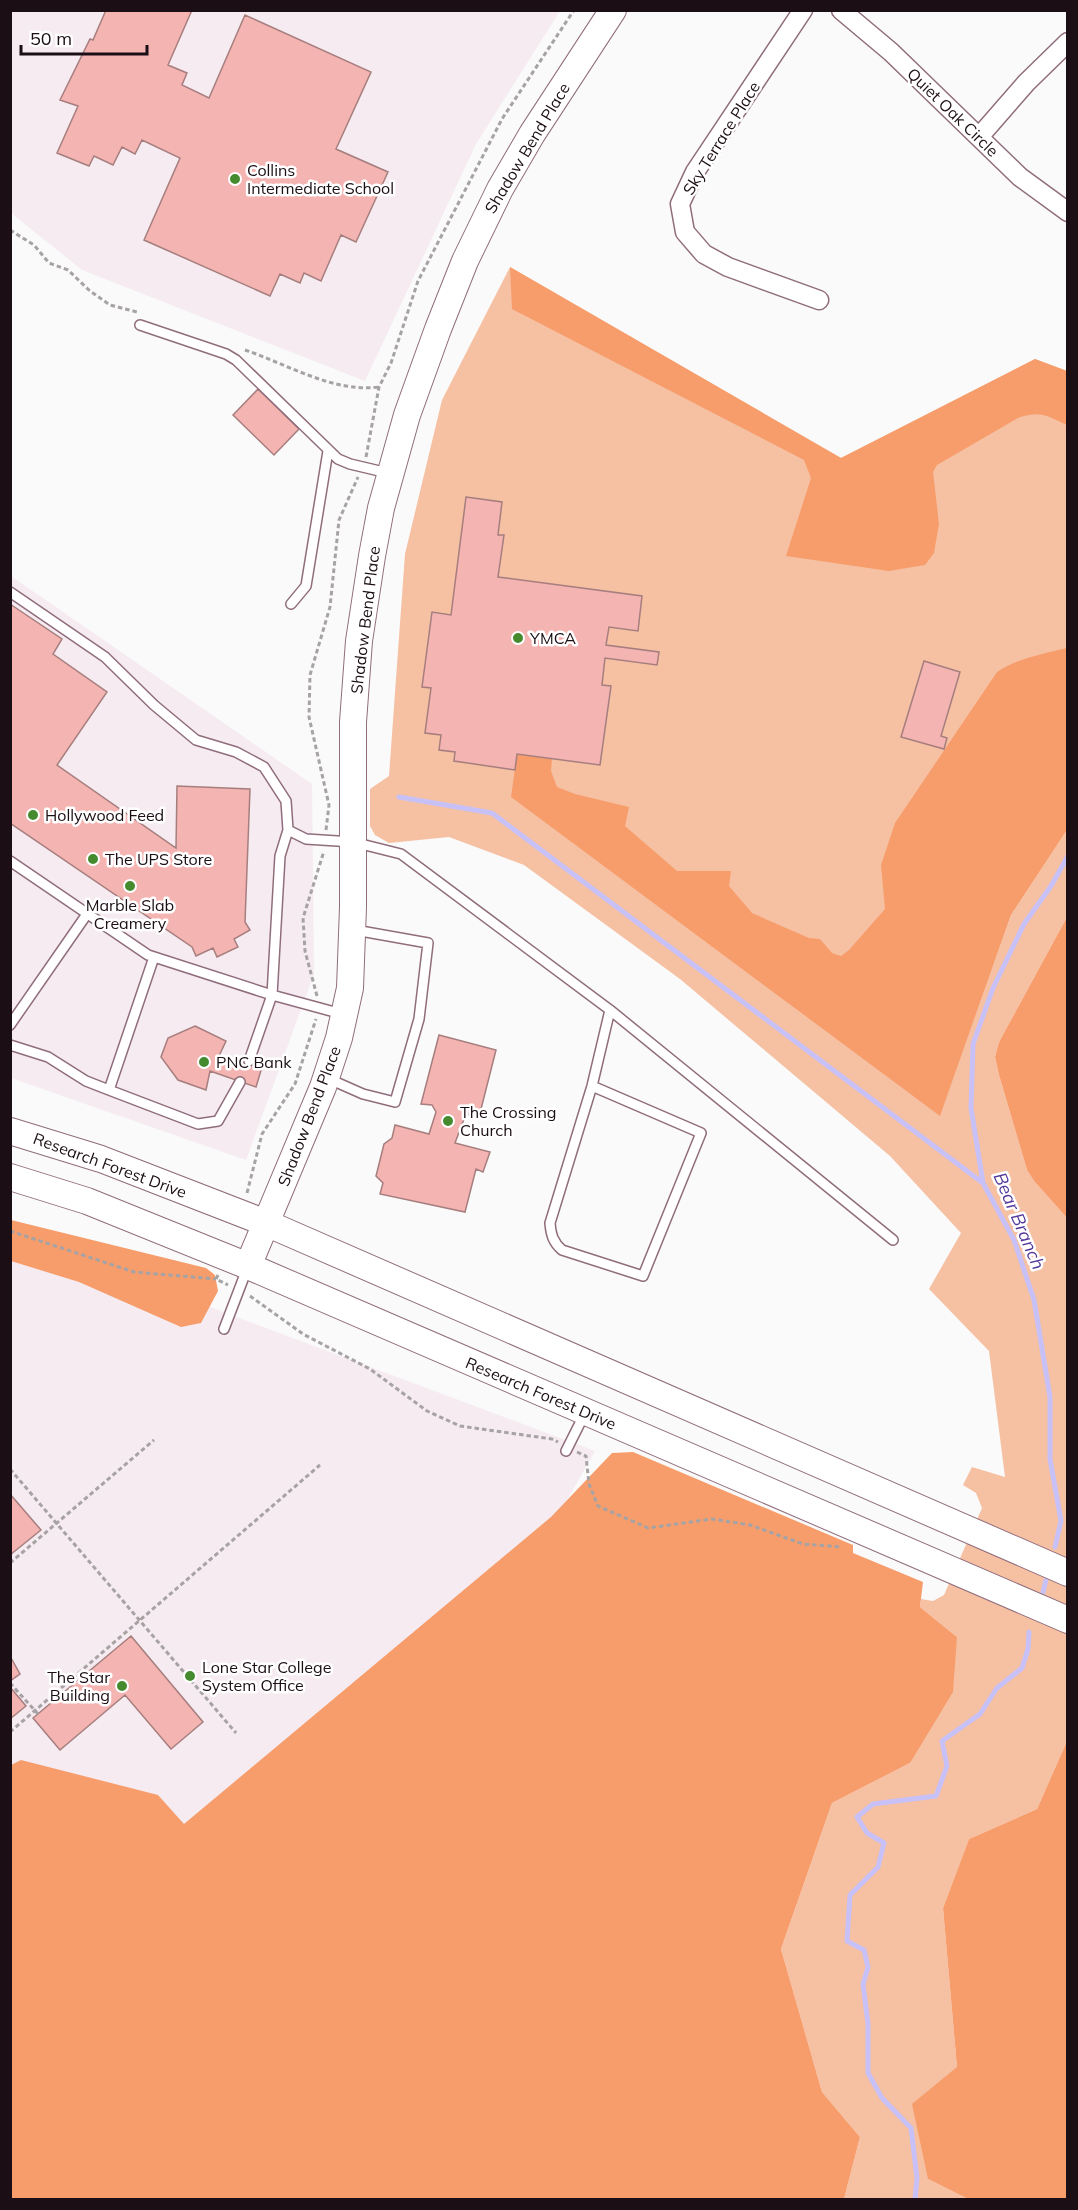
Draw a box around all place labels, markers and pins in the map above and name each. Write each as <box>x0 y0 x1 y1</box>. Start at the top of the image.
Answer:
place label: Collins Intermediate School <box>247 160 394 198</box>
marker: Collins Intermediate School <box>228 172 242 186</box>
place label: YMCA <box>529 628 576 648</box>
marker: YMCA <box>511 631 525 645</box>
place label: Hollywood Feed <box>45 805 164 825</box>
marker: Hollywood Feed <box>26 808 40 822</box>
place label: The UPS Store <box>105 849 212 869</box>
marker: The UPS Store <box>86 852 100 866</box>
marker: Marble Slab Creamery <box>123 879 137 893</box>
place label: Marble Slab Creamery <box>86 895 174 933</box>
place label: PNC Bank <box>216 1052 292 1072</box>
marker: PNC Bank <box>197 1055 211 1069</box>
place label: The Crossing Church <box>460 1102 556 1140</box>
marker: The Crossing Church <box>441 1114 455 1128</box>
place label: Lone Star College System Office <box>202 1657 331 1695</box>
place label: The Star Building <box>47 1667 110 1705</box>
marker: Lone Star College System Office <box>183 1669 197 1683</box>
marker: The Star Building <box>115 1679 129 1693</box>

